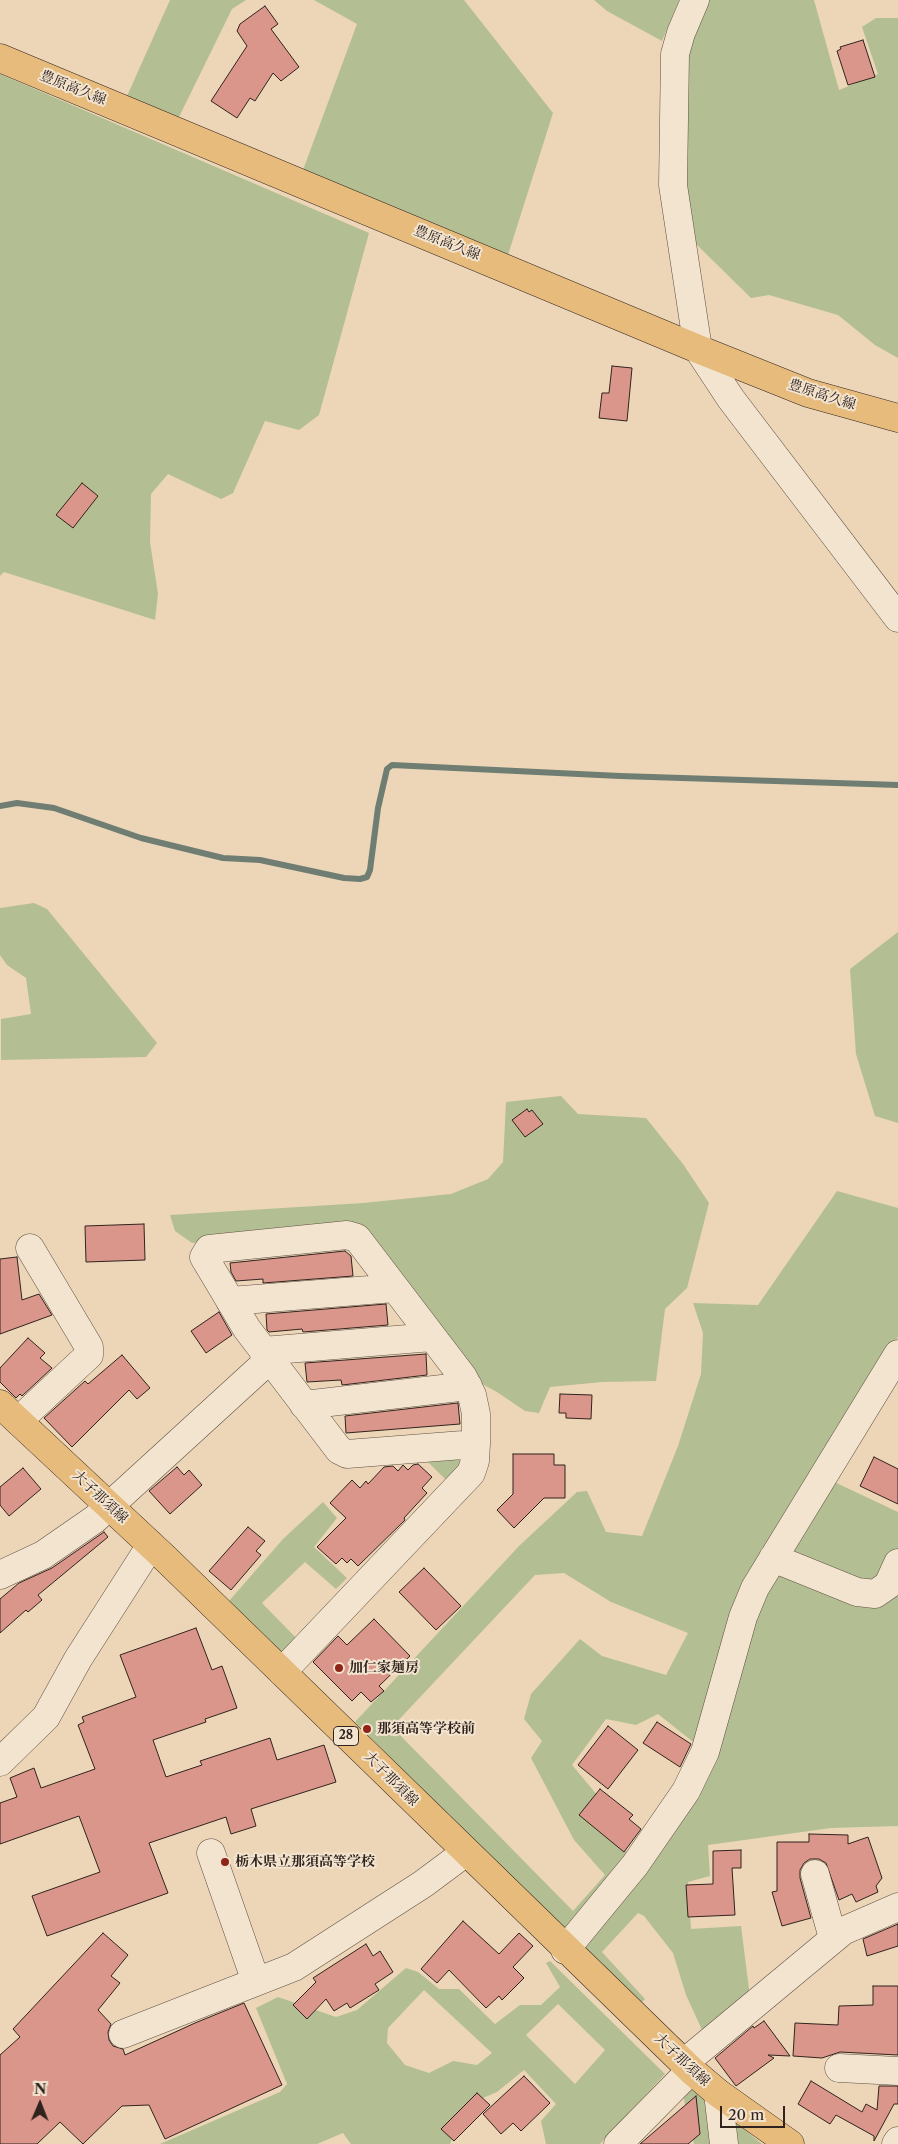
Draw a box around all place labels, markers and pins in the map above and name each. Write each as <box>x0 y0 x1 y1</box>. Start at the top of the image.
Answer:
place label: 加仁家麺房 <box>349 1660 419 1676</box>
marker: 加仁家麺房 <box>333 1662 345 1674</box>
place label: 那須高等学校前 <box>377 1721 475 1737</box>
marker: 那須高等学校前 <box>361 1723 373 1735</box>
place label: 栃木県立那須高等学校 <box>235 1854 375 1870</box>
marker: 栃木県立那須高等学校 <box>219 1856 231 1868</box>

